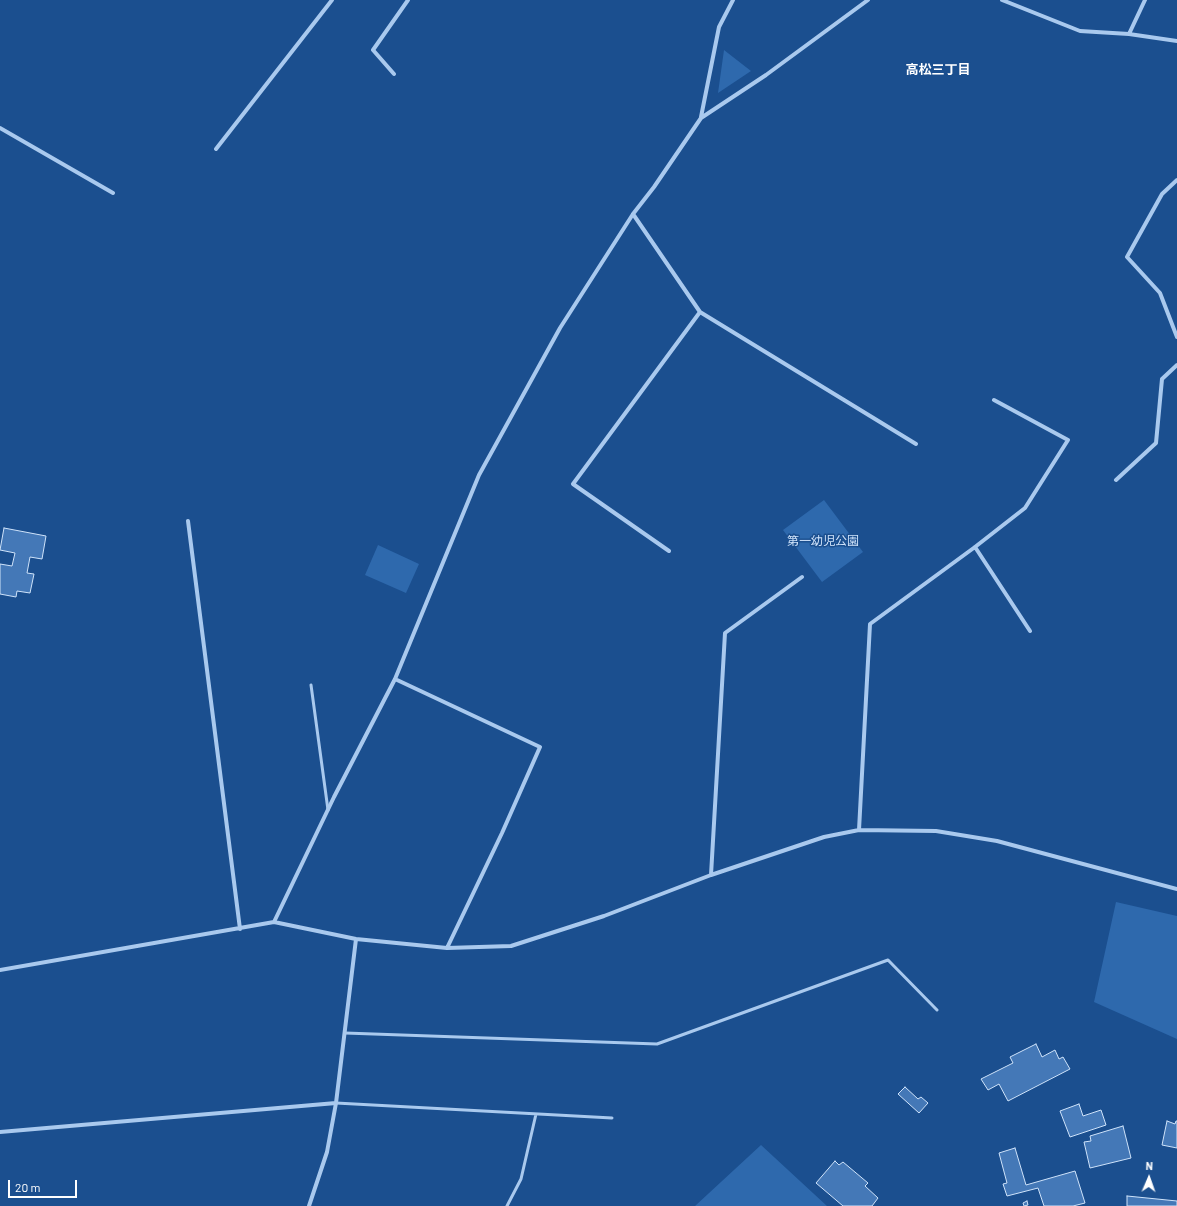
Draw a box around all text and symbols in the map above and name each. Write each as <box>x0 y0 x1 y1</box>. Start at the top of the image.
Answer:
district label: 高松三丁目 <box>906 62 970 78</box>
park label: 第一幼児公園 <box>787 534 859 548</box>
north arrow <box>1129 1158 1169 1198</box>
text: N <box>1146 1159 1153 1172</box>
scale bar <box>10 1172 79 1198</box>
text: 20 m <box>15 1180 41 1194</box>

